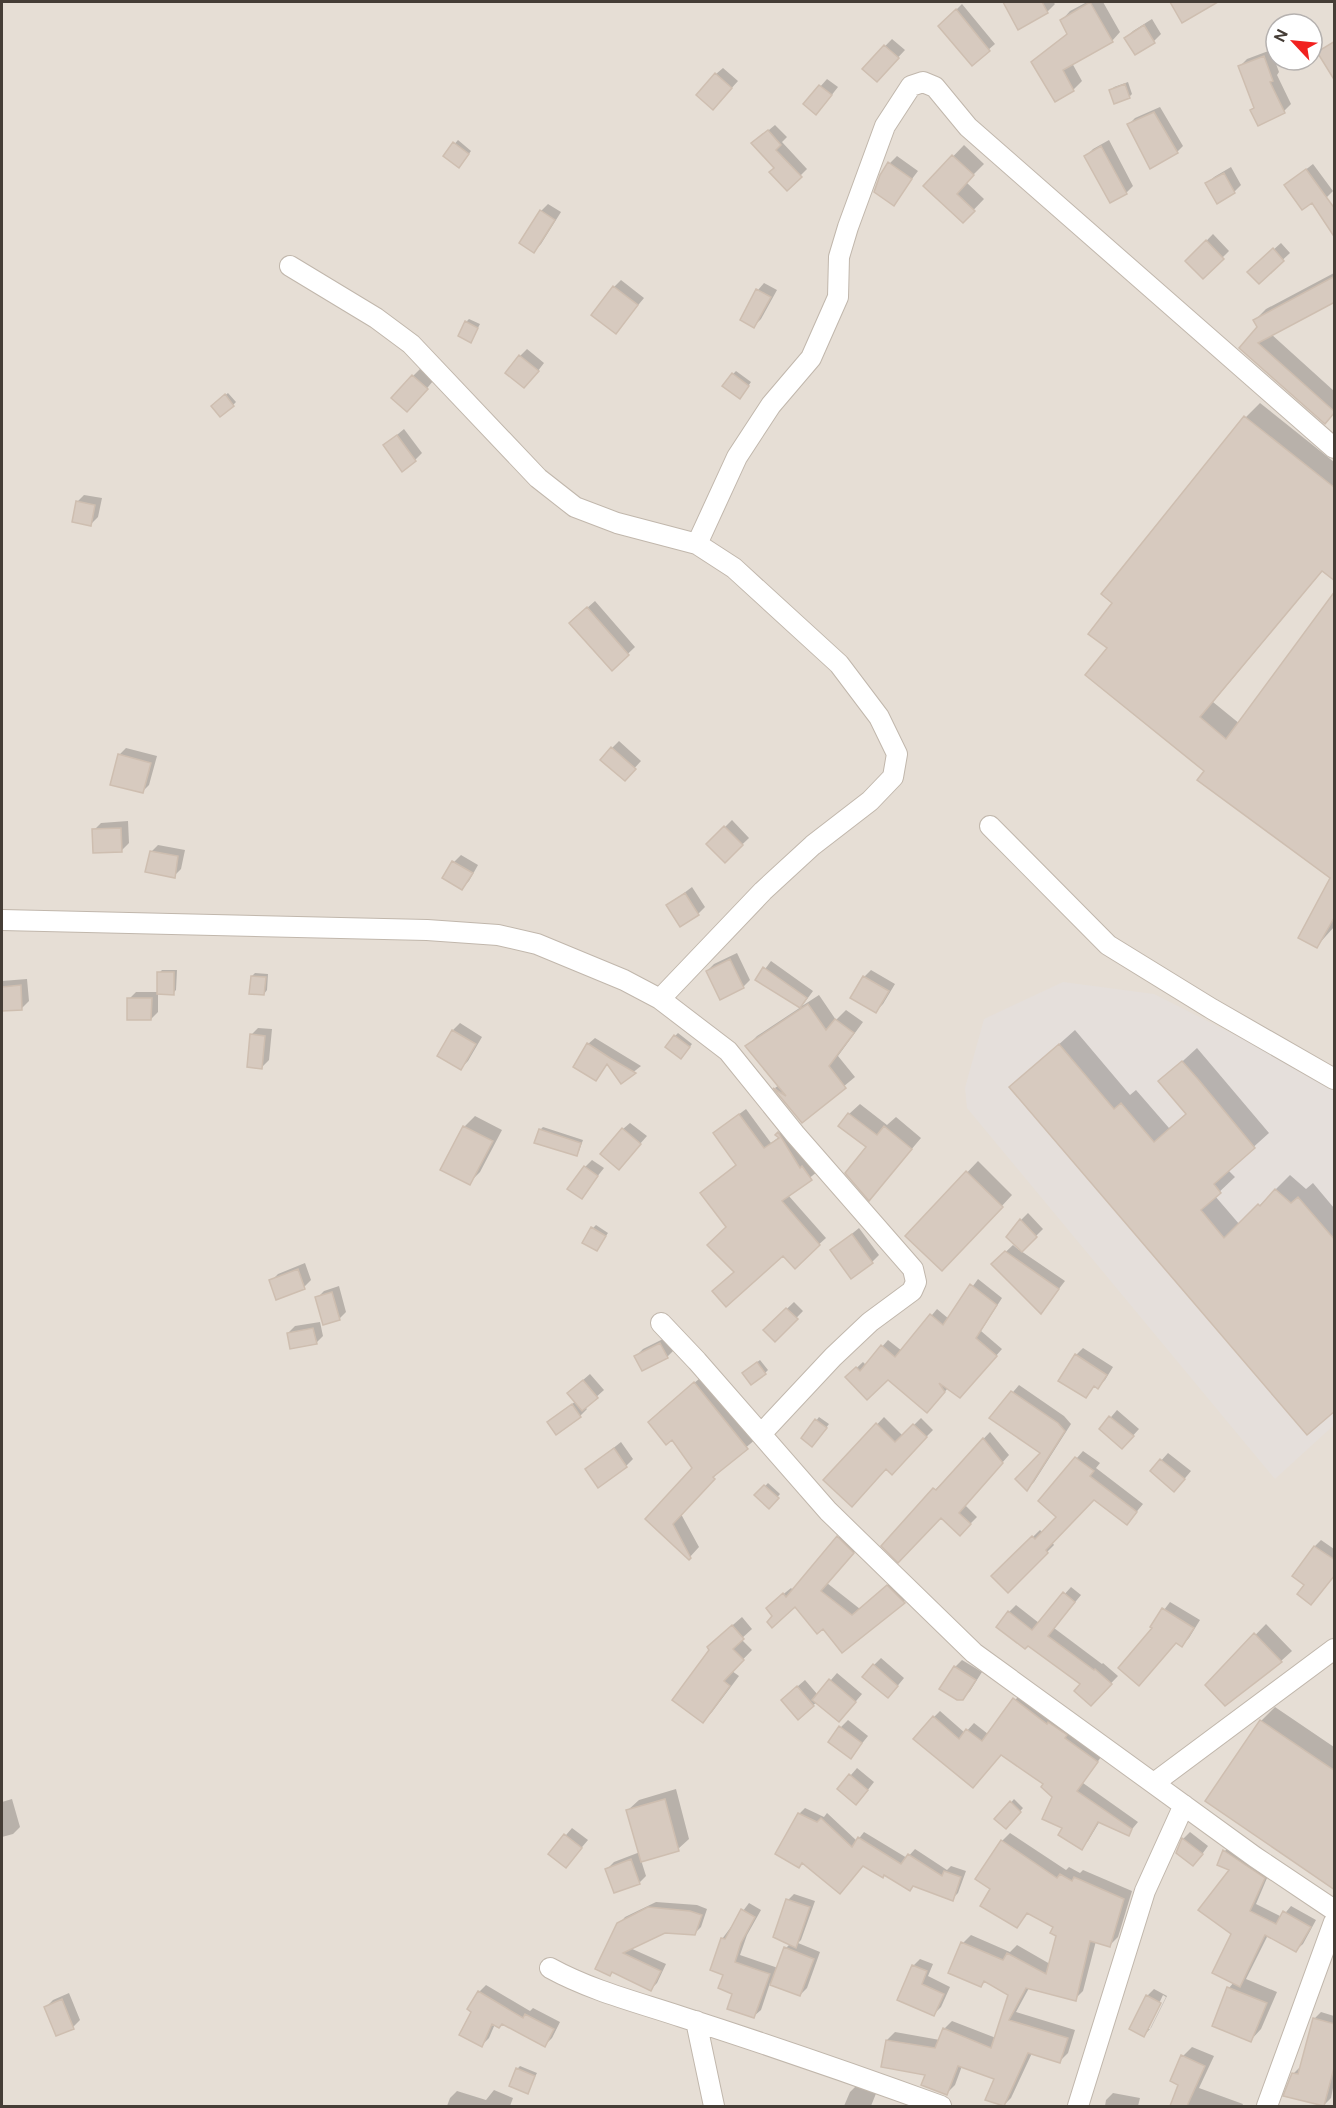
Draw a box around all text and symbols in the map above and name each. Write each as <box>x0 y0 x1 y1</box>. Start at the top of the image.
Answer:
north arrow <box>1264 12 1324 72</box>
text: N <box>1269 26 1293 45</box>

